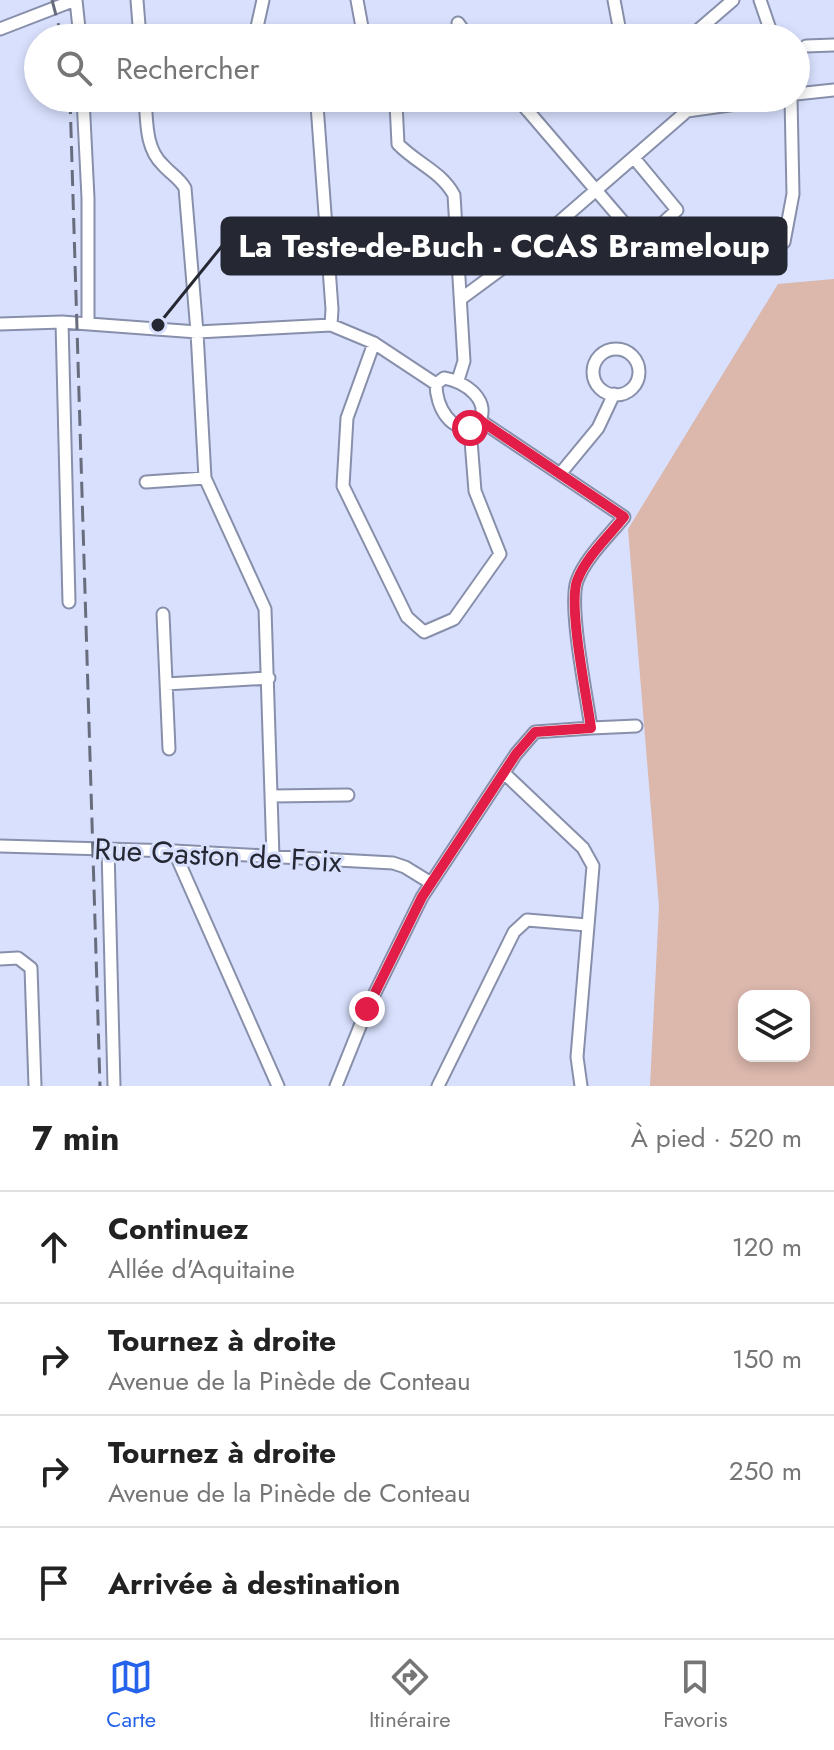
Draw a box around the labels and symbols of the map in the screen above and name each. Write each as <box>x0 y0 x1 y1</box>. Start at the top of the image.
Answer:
callout: La Teste-de-Buch - CCAS Brameloup <box>222 218 786 274</box>
text: La Teste-de-Buch - CCAS Brameloup <box>238 223 770 269</box>
route start <box>452 410 488 446</box>
street label: Rue Gaston de Foix <box>93 827 343 883</box>
route end <box>349 991 385 1027</box>

